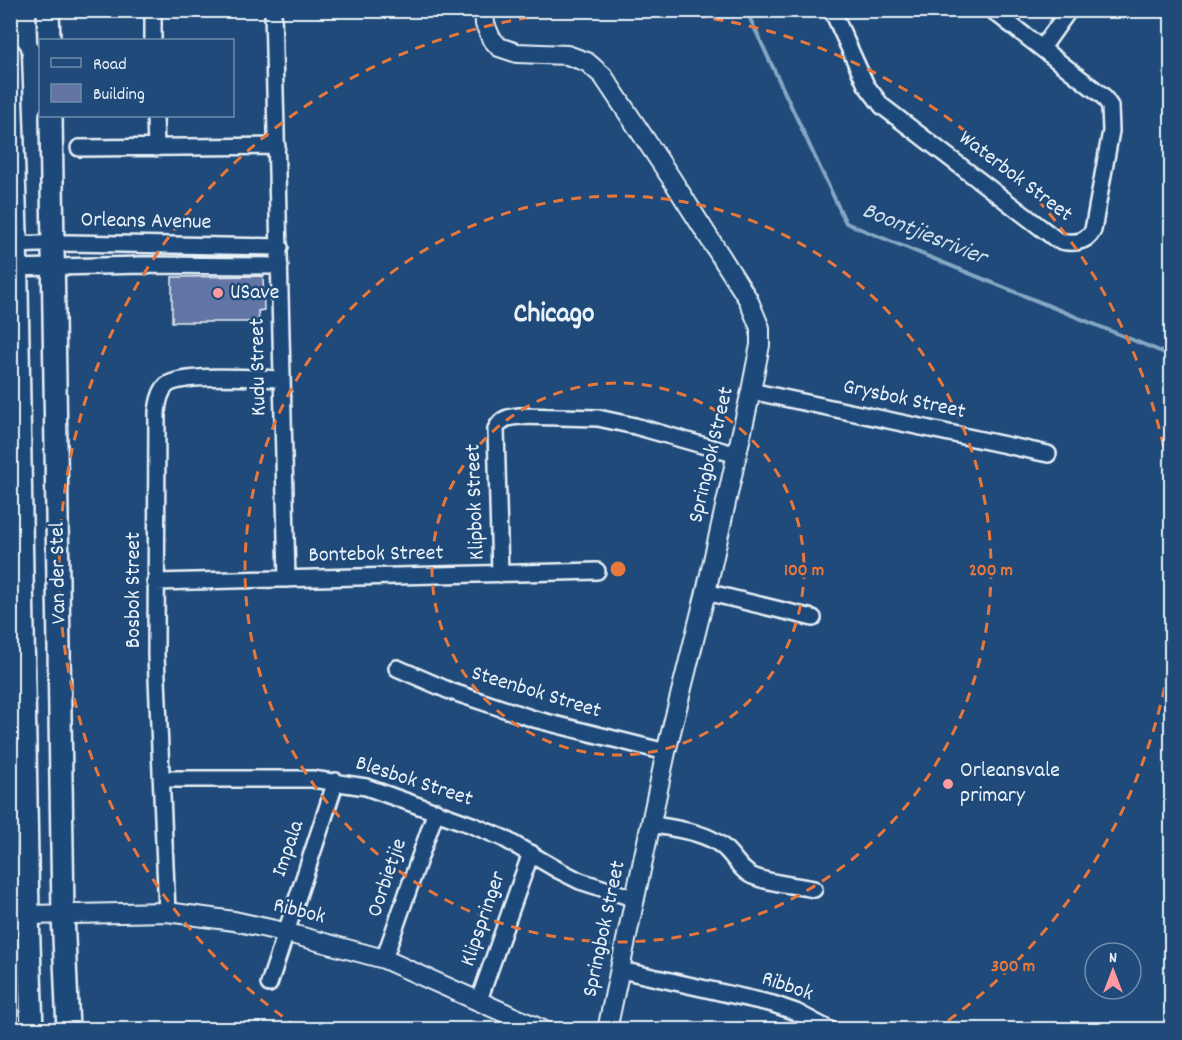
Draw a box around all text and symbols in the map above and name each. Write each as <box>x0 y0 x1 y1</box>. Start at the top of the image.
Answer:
legend <box>39 39 234 117</box>
text: Road <box>93 53 127 78</box>
text: Building <box>93 83 145 108</box>
street label: Waterbok Street <box>951 124 1079 230</box>
water label: Boontjiesrivier <box>857 195 994 276</box>
street label: Orleans Avenue <box>80 205 212 239</box>
place label: USave <box>230 278 279 309</box>
marker: USave <box>211 286 225 300</box>
district label: Chicago <box>514 296 594 336</box>
street label: Kudu Street <box>243 318 275 416</box>
street label: Grysbok Street <box>840 372 968 428</box>
street label: Springbok Street <box>681 384 743 526</box>
street label: Klipbok Street <box>458 443 494 561</box>
street label: Van der Stel <box>43 522 75 624</box>
street label: Bosbok Street <box>119 532 150 648</box>
street label: Bontebok Street <box>308 538 444 572</box>
centre of rings <box>608 559 628 579</box>
text: 100 m <box>784 559 824 584</box>
text: 200 m <box>969 559 1013 584</box>
street label: Steenbok Street <box>467 659 605 727</box>
street label: Blesbok Street <box>351 748 477 816</box>
place label: Orleansvale primary <box>960 756 1060 812</box>
marker: Orleansvale primary <box>941 777 955 791</box>
street label: Impala <box>265 816 313 881</box>
street label: Oorbietjie <box>360 834 416 922</box>
street label: Springbok Street <box>575 858 635 1000</box>
street label: Klipspringer <box>453 866 515 971</box>
street label: Ribbok <box>270 891 328 933</box>
north arrow <box>1083 941 1143 1001</box>
text: N <box>1109 947 1117 970</box>
text: 300 m <box>991 955 1035 980</box>
street label: Ribbok <box>757 964 817 1010</box>

